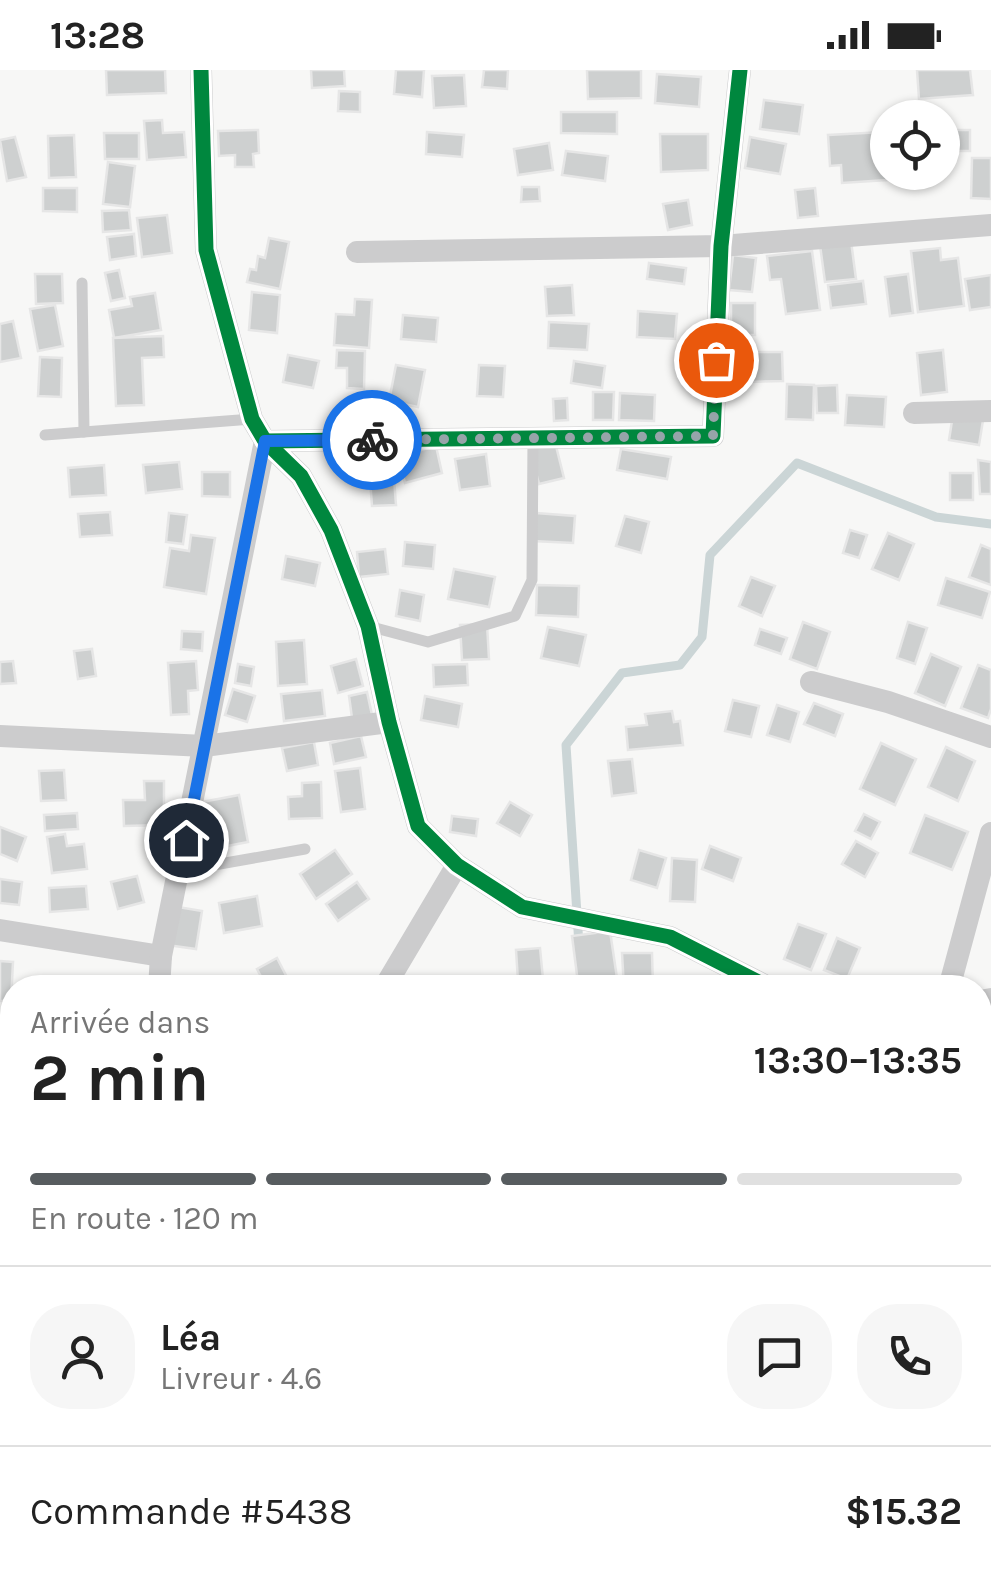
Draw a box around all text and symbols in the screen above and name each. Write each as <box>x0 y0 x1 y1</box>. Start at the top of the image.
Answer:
text: 13:28 <box>50 13 145 58</box>
map controls <box>870 100 960 190</box>
button: locate <box>870 100 960 190</box>
pin <box>674 318 759 403</box>
icon: bag <box>689 333 744 388</box>
courier <box>322 390 422 490</box>
icon: bike <box>345 413 400 468</box>
pin <box>144 798 229 883</box>
icon: home <box>159 813 214 868</box>
text: Arrivée dans <box>30 1004 210 1041</box>
text: 13:30–13:35 <box>754 1038 962 1083</box>
text: 2 min <box>30 1040 209 1116</box>
text: En route · 120 m <box>30 1200 258 1237</box>
button: person <box>30 1304 135 1409</box>
button: chat <box>727 1304 832 1409</box>
button: phone <box>857 1304 962 1409</box>
text: Léa <box>160 1315 221 1360</box>
text: Livreur · 4.6 <box>160 1360 322 1397</box>
text: Commande #5438 <box>30 1489 352 1534</box>
text: $15.32 <box>845 1489 962 1534</box>

